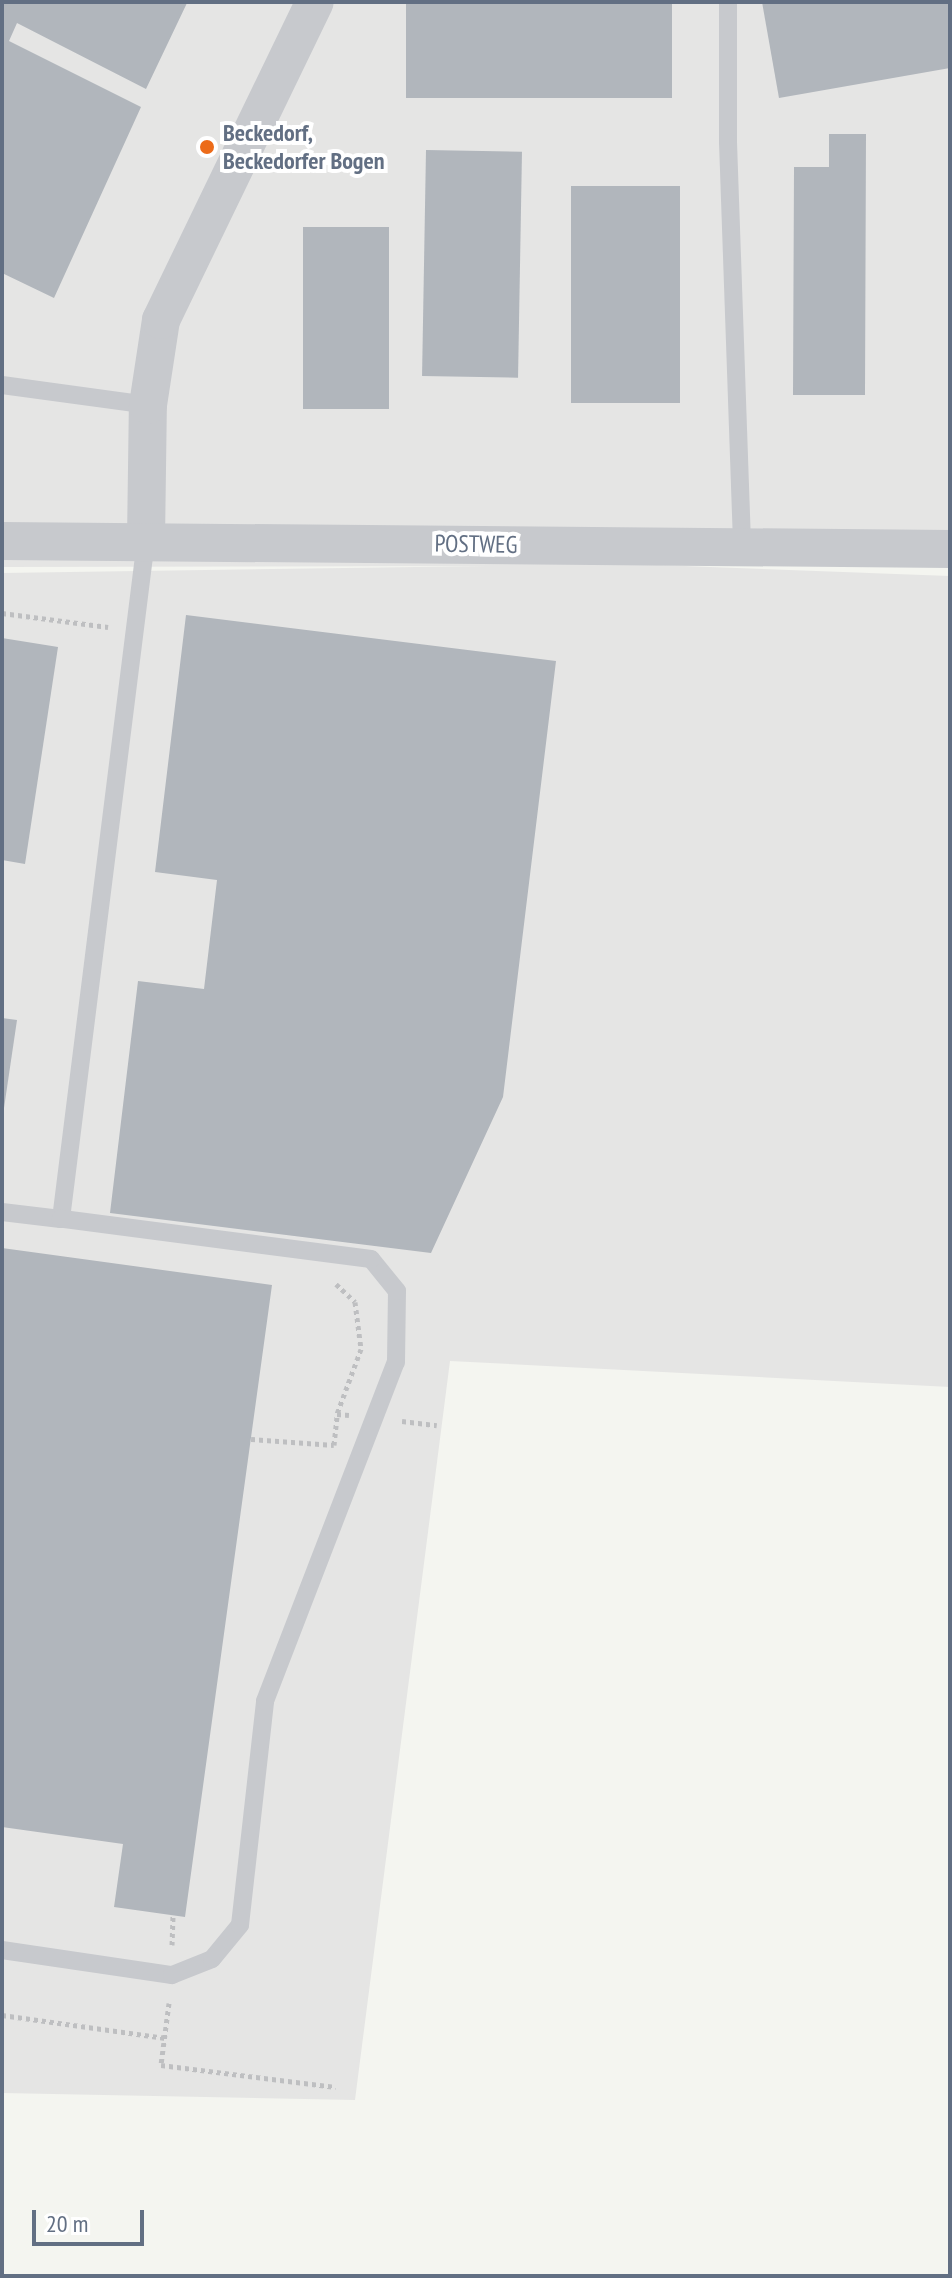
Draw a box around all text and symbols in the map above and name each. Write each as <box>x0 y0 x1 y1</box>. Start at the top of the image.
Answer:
place label: Beckedorf, Beckedorfer Bogen <box>223 119 384 175</box>
marker: Beckedorf, Beckedorfer Bogen <box>198 138 216 156</box>
street label: POSTWEG <box>434 529 518 559</box>
scale bar <box>36 2194 148 2244</box>
text: 20 m <box>46 2208 88 2239</box>

